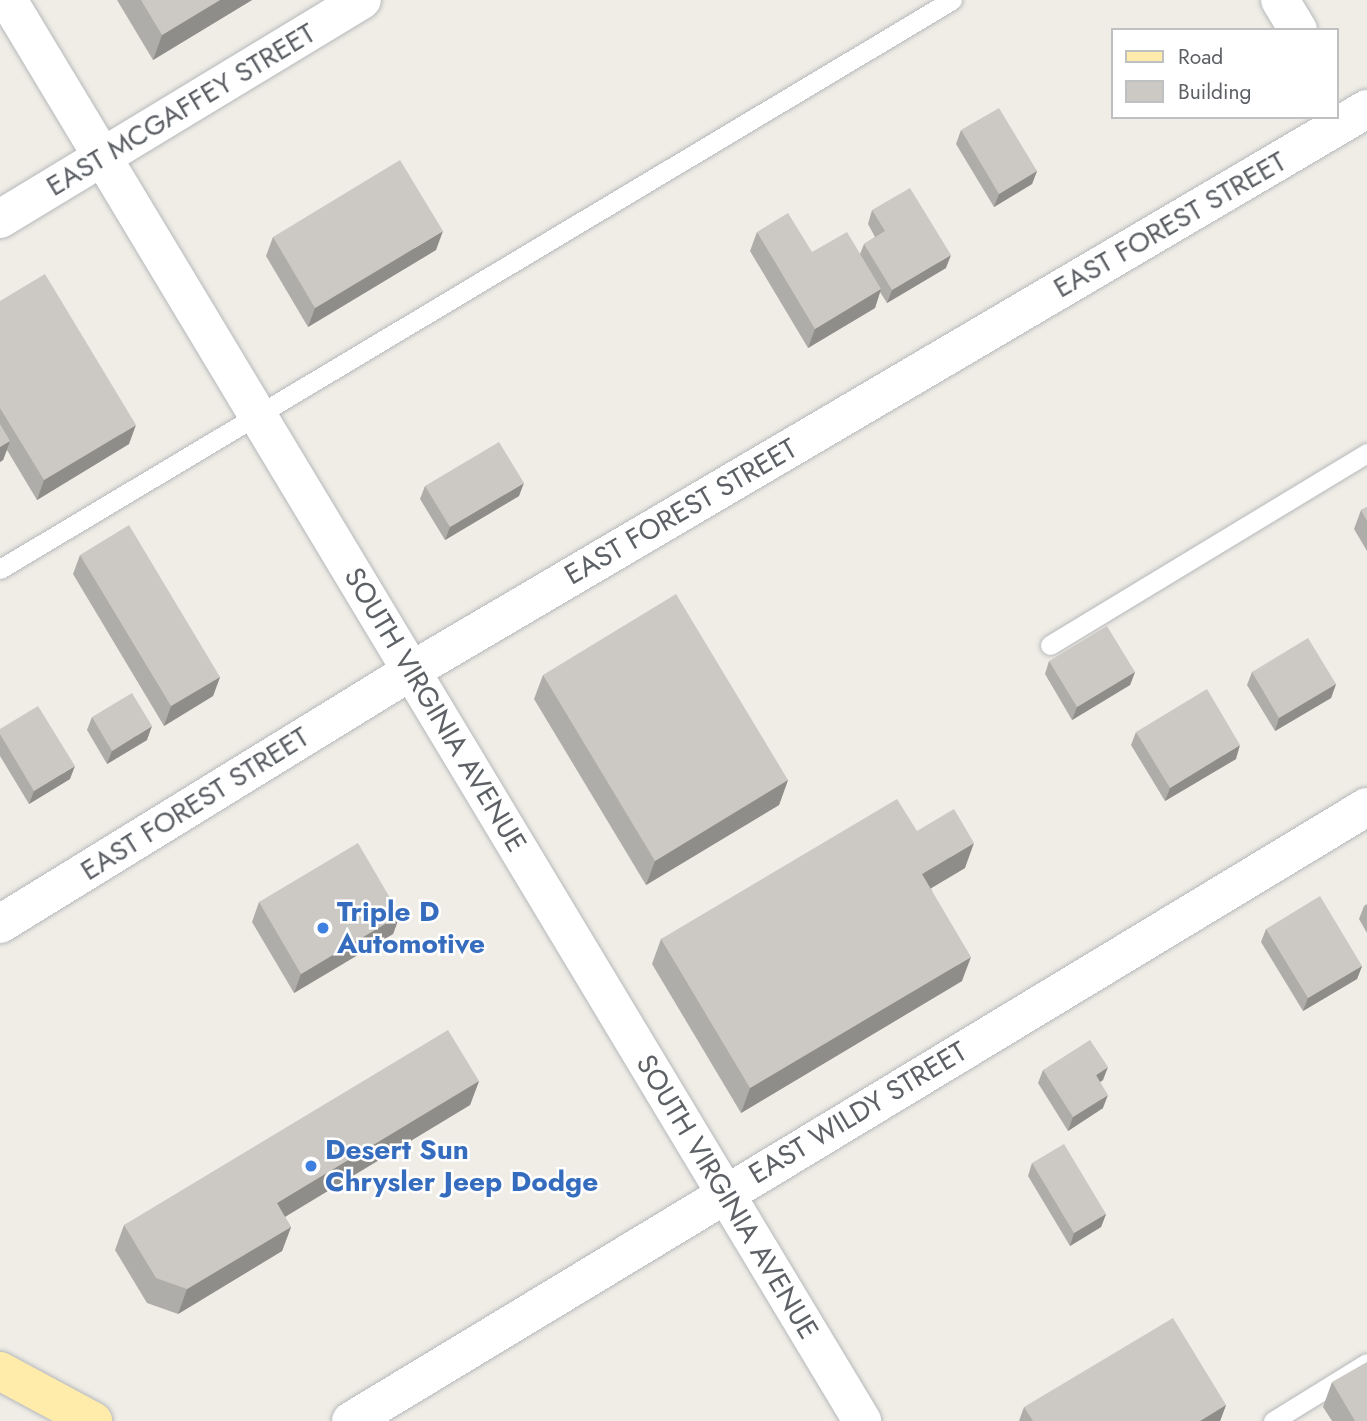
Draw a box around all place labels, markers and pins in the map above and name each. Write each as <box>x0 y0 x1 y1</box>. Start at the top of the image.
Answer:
place label: Triple D Automotive <box>337 895 485 961</box>
marker: Triple D Automotive <box>315 920 331 936</box>
place label: Desert Sun Chrysler Jeep Dodge <box>325 1133 598 1199</box>
marker: Desert Sun Chrysler Jeep Dodge <box>303 1158 319 1174</box>

